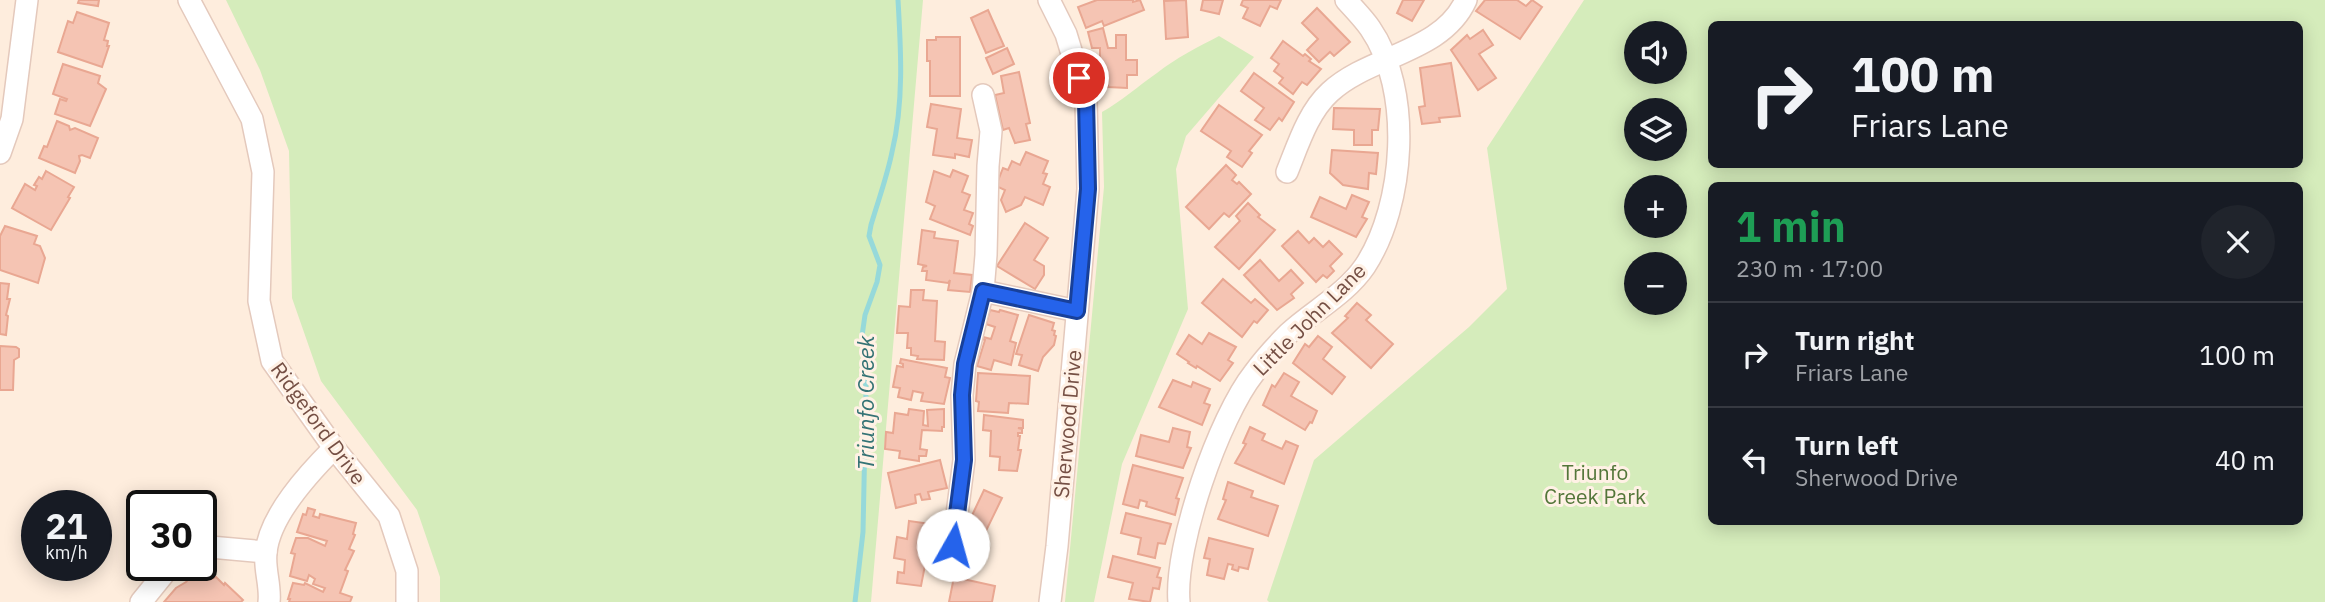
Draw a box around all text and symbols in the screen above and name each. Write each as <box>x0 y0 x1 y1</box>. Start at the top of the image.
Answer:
map controls <box>1624 21 1687 315</box>
button: sound <box>1624 21 1687 84</box>
text: 100 m <box>1851 42 1995 105</box>
pin <box>1049 48 1109 108</box>
icon: right <box>1736 49 1827 140</box>
icon: arrive <box>1060 59 1098 97</box>
button: layers <box>1624 98 1687 161</box>
text: Friars Lane <box>1851 104 2009 146</box>
button: + <box>1624 175 1687 238</box>
text: 1 min <box>1736 199 1846 254</box>
button: close <box>2201 205 2275 279</box>
button: − <box>1624 252 1687 315</box>
text: 230 m · 17:00 <box>1736 253 1883 283</box>
street label: Little John Lane <box>1246 256 1372 382</box>
text: Turn right <box>1795 323 1914 357</box>
water label: Triunfo Creek <box>850 335 880 470</box>
icon: right <box>1736 336 1774 374</box>
text: 100 m <box>2199 338 2275 372</box>
street label: Sherwood Drive <box>1047 349 1087 499</box>
street label: Ridgeford Drive <box>265 356 373 490</box>
text: Friars Lane <box>1795 357 1908 387</box>
text: Turn left <box>1795 428 1898 462</box>
icon: left <box>1736 441 1774 479</box>
text: 40 m <box>2215 443 2275 477</box>
park label: Triunfo Creek Park <box>1544 458 1646 510</box>
text: Sherwood Drive <box>1795 462 1958 492</box>
speed limit sign: 30 <box>126 490 217 581</box>
text: 21 <box>45 503 88 549</box>
position arrow <box>916 508 990 582</box>
text: km/h <box>45 541 88 564</box>

